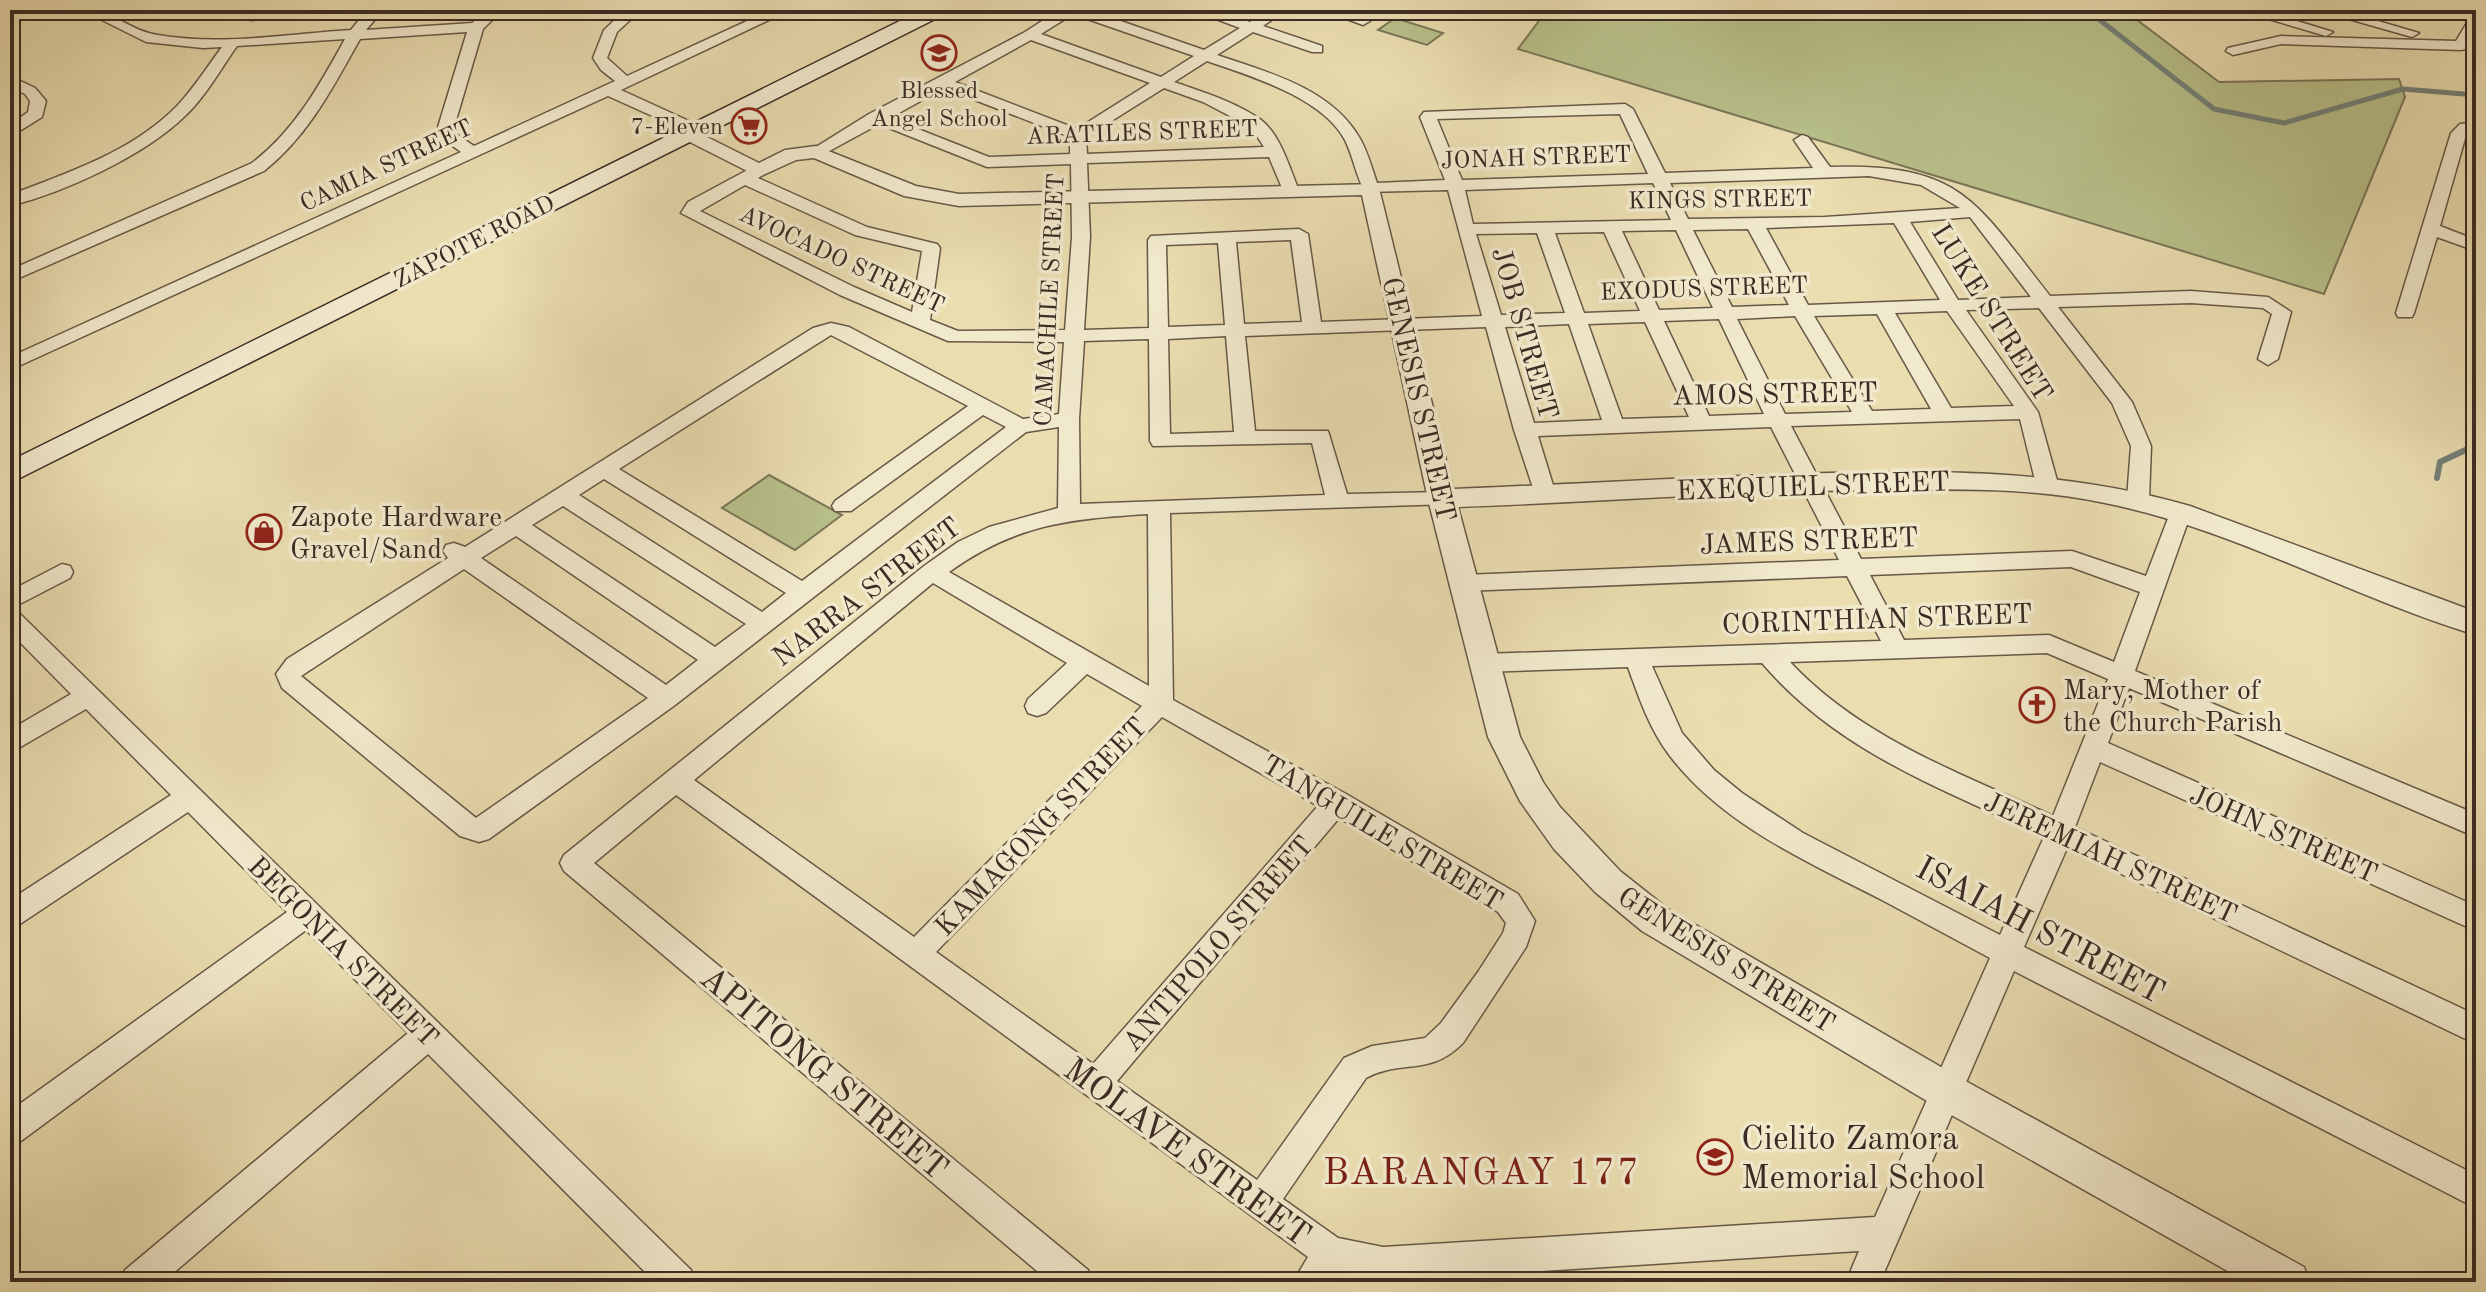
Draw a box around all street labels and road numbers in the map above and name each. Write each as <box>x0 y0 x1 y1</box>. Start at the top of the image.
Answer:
street label: CAMIA STREET <box>297 116 477 217</box>
street label: ARATILES STREET <box>1026 118 1258 150</box>
street label: JONAH STREET <box>1440 144 1632 174</box>
street label: CAMACHILE STREET <box>1032 173 1070 427</box>
street label: KINGS STREET <box>1628 187 1812 215</box>
street label: ZAPOTE ROAD <box>391 192 559 294</box>
street label: AVOCADO STREET <box>735 203 947 319</box>
street label: LUKE STREET <box>1925 220 2056 407</box>
street label: JOB STREET <box>1485 244 1561 423</box>
street label: EXODUS STREET <box>1600 274 1809 306</box>
street label: GENESIS STREET <box>1375 275 1459 525</box>
street label: AMOS STREET <box>1672 380 1878 412</box>
street label: EXEQUIEL STREET <box>1676 469 1951 507</box>
street label: NARRA STREET <box>769 514 967 673</box>
street label: JAMES STREET <box>1699 525 1919 561</box>
street label: CORINTHIAN STREET <box>1721 602 2033 640</box>
street label: KAMAGONG STREET <box>931 714 1153 943</box>
street label: TANGUILE STREET <box>1256 752 1507 918</box>
street label: JOHN STREET <box>2185 782 2381 890</box>
street label: JEREMIAH STREET <box>1979 789 2241 931</box>
street label: ANTIPOLO STREET <box>1119 832 1320 1058</box>
street label: ISAIAH STREET <box>1910 852 2170 1011</box>
street label: BEGONIA STREET <box>241 853 442 1054</box>
street label: GENESIS STREET <box>1612 883 1839 1040</box>
street label: APITONG STREET <box>693 961 953 1187</box>
street label: MOLAVE STREET <box>1057 1053 1316 1254</box>

